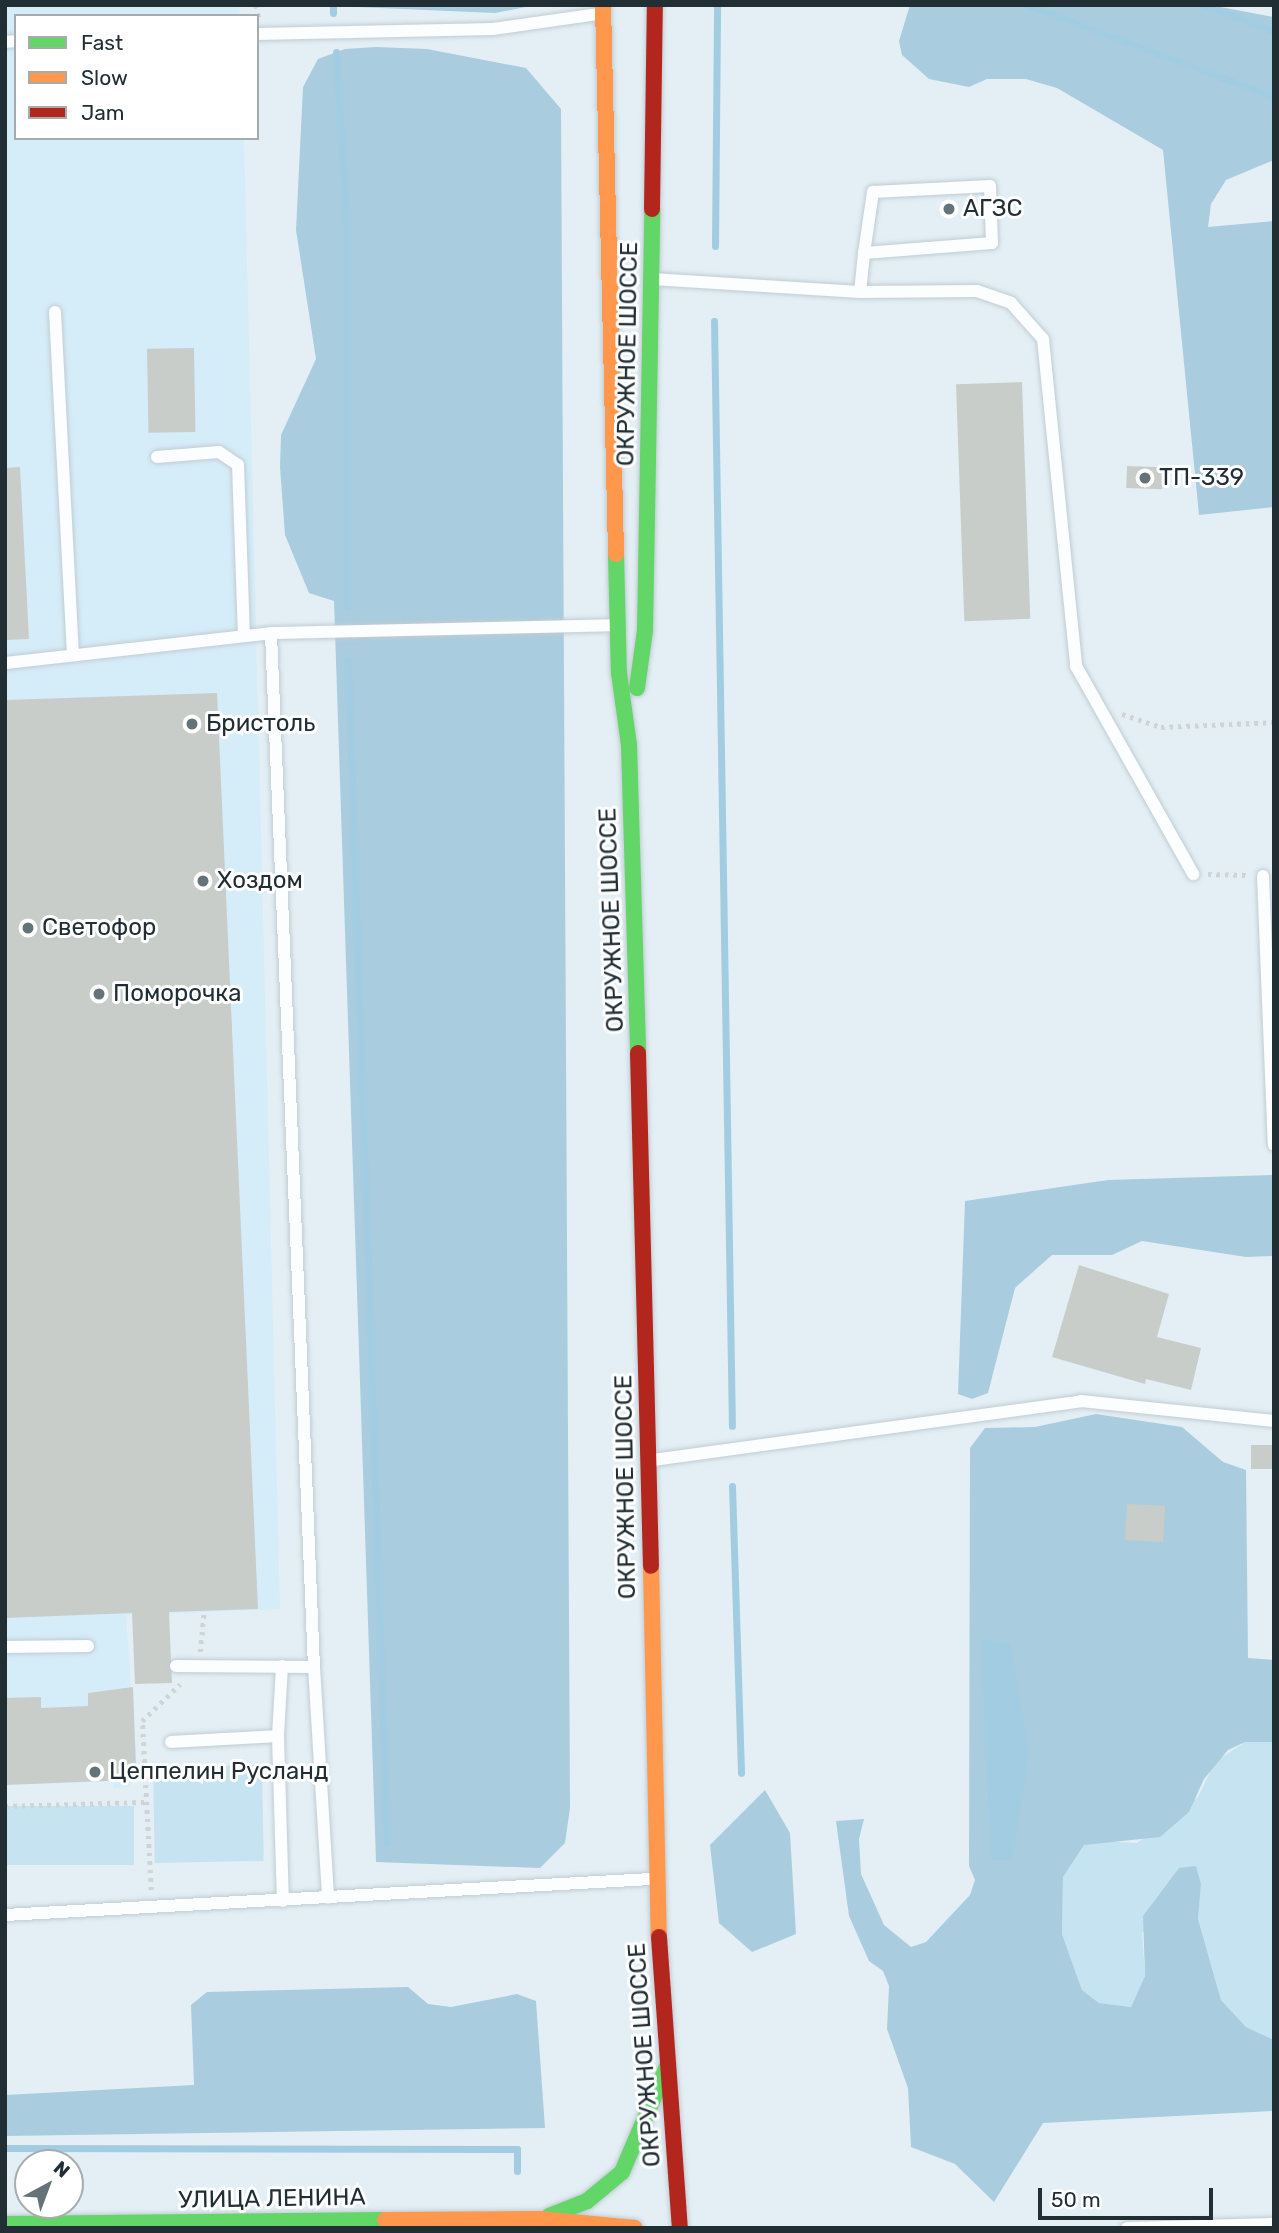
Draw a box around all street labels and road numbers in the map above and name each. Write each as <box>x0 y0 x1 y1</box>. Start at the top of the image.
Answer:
street label: ОКРУЖНОЕ ШОССЕ <box>612 242 644 466</box>
street label: ОКРУЖНОЕ ШОССЕ <box>594 807 630 1033</box>
street label: ОКРУЖНОЕ ШОССЕ <box>610 1375 642 1599</box>
street label: ОКРУЖНОЕ ШОССЕ <box>623 1942 667 2168</box>
street label: УЛИЦА ЛЕНИНА <box>178 2183 366 2215</box>

